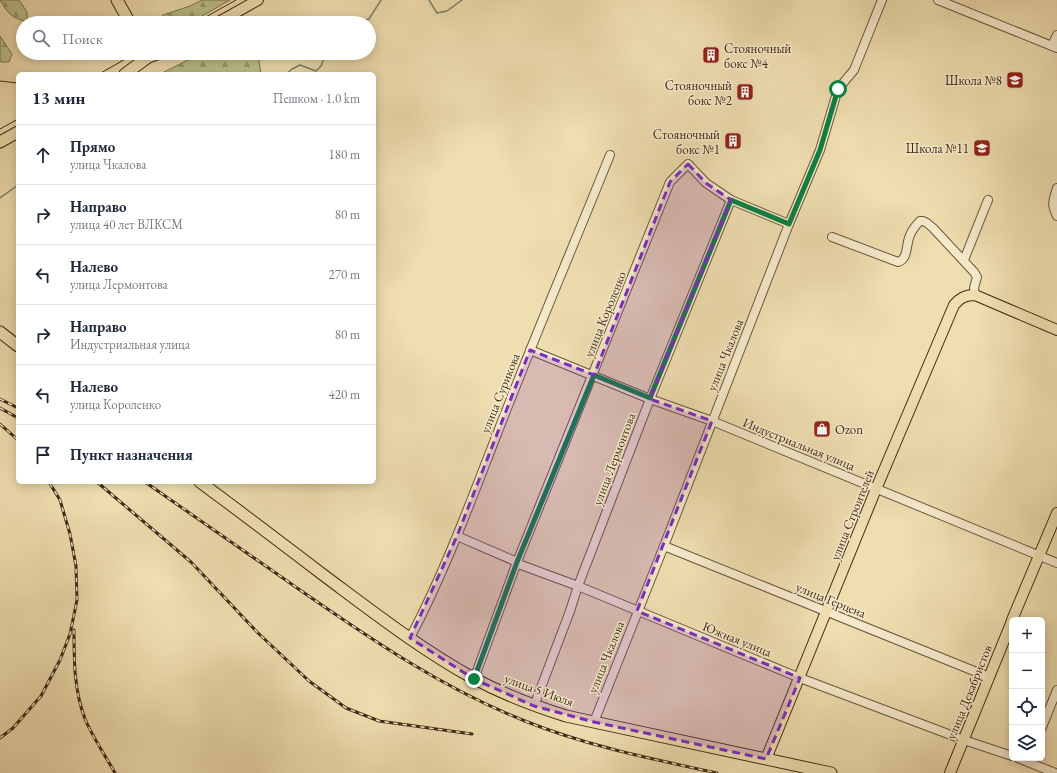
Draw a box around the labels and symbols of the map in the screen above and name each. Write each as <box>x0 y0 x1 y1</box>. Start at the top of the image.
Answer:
place label: Стояночный бокс №4 <box>724 40 791 72</box>
building icon: Стояночный бокс №4 <box>701 45 721 65</box>
school or university icon: Школа №8 <box>1005 70 1025 90</box>
place label: Школа №8 <box>945 72 1002 89</box>
place label: Стояночный бокс №2 <box>665 77 733 109</box>
route start <box>829 80 847 98</box>
building icon: Стояночный бокс №2 <box>735 82 755 102</box>
place label: Стояночный бокс №1 <box>653 126 720 158</box>
building icon: Стояночный бокс №1 <box>723 131 743 151</box>
school or university icon: Школа №11 <box>972 138 992 158</box>
place label: Школа №11 <box>906 140 969 157</box>
street label: улица Короленко <box>580 269 630 359</box>
street label: улица Чкалова <box>703 316 747 394</box>
street label: улица Сурикова <box>476 350 524 435</box>
street label: улица Лермонтова <box>589 410 640 508</box>
street label: Индустриальная улица <box>740 414 859 475</box>
shop icon: Ozon <box>812 419 832 439</box>
place label: Ozon <box>835 421 863 438</box>
street label: улица Строителей <box>826 467 878 563</box>
street label: улица Герцена <box>793 578 869 622</box>
street label: Южная улица <box>700 617 775 661</box>
street label: улица Чкалова <box>584 618 628 696</box>
street label: улица Декабристов <box>942 642 996 742</box>
route end <box>465 670 483 688</box>
street label: улица 5 Июля <box>502 670 576 710</box>

